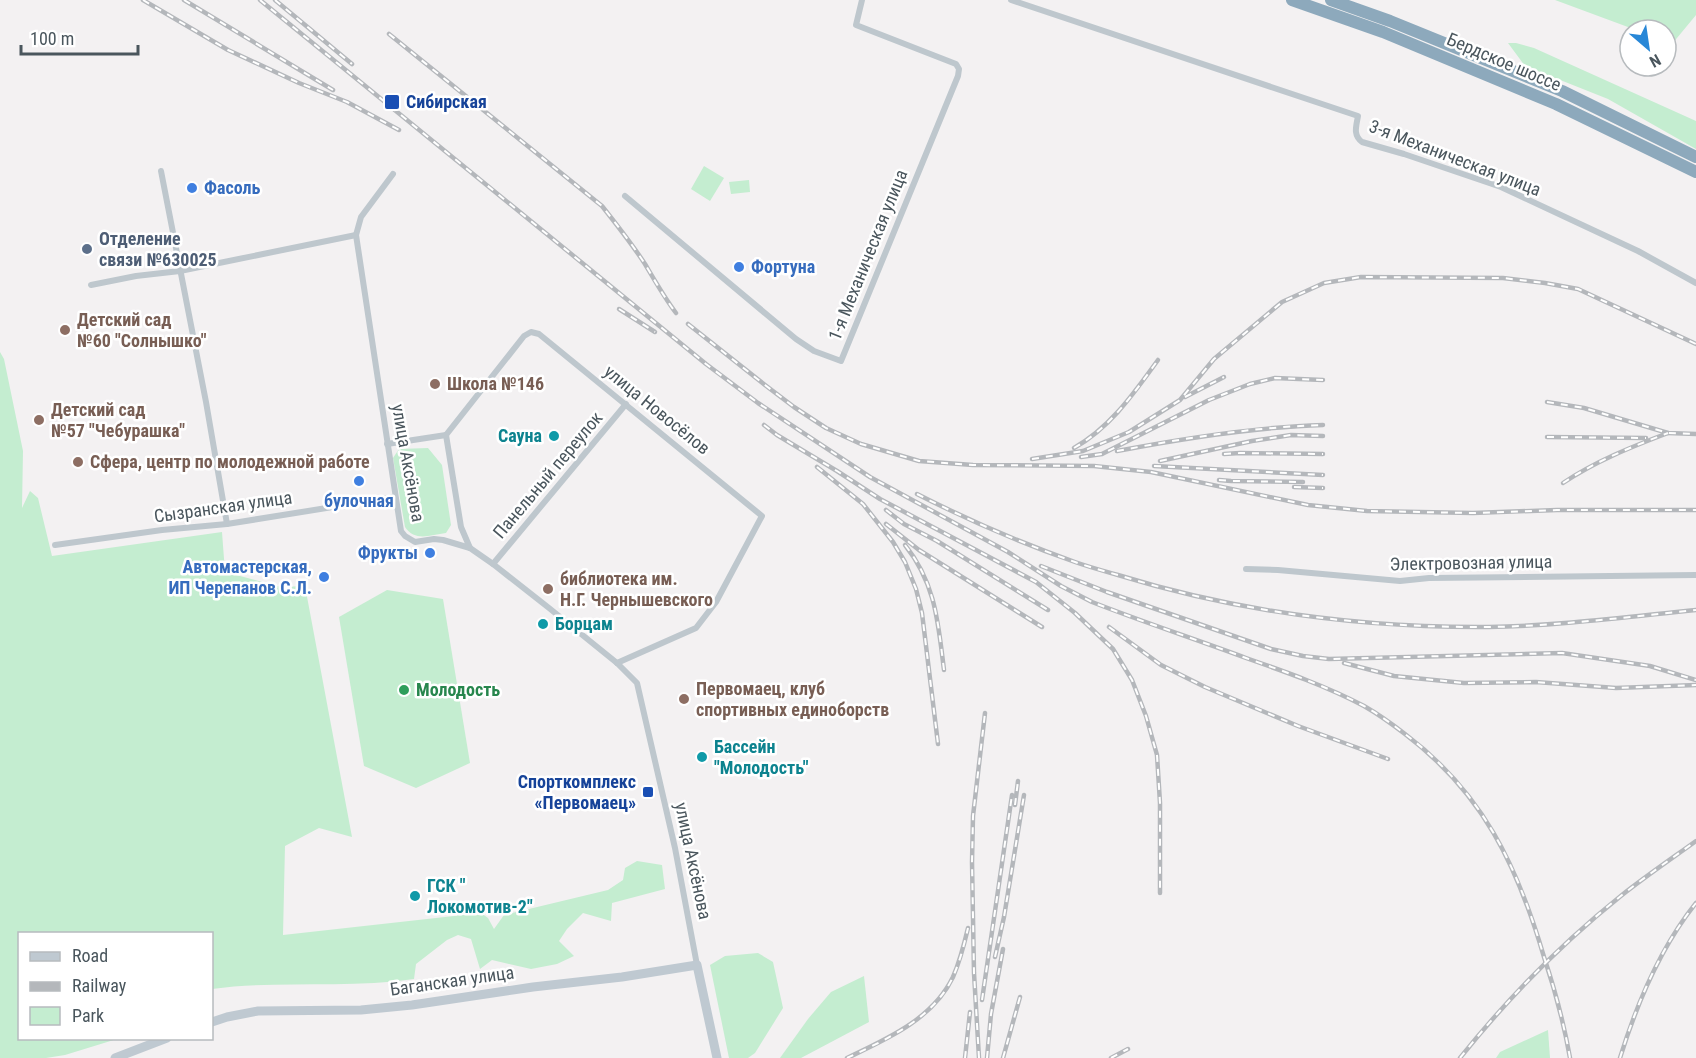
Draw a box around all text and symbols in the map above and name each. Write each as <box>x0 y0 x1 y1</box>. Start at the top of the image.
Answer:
scale bar <box>21 18 138 56</box>
north arrow <box>1618 18 1678 78</box>
text: 100 m <box>30 28 74 49</box>
street label: Бердское шоссе <box>1444 28 1564 95</box>
text: N <box>1646 50 1664 71</box>
place label: Сибирская <box>406 91 487 112</box>
marker: Сибирская <box>383 93 401 111</box>
street label: 3-я Механическая улица <box>1366 115 1544 200</box>
street label: 1-я Механическая улица <box>824 166 911 343</box>
place label: Фасоль <box>204 177 261 198</box>
marker: Фасоль <box>185 181 199 195</box>
place label: Отделение связи №630025 <box>99 228 217 270</box>
marker: Отделение связи №630025 <box>80 242 94 256</box>
place label: Фортуна <box>751 256 815 277</box>
marker: Фортуна <box>732 260 746 274</box>
place label: Детский сад №60 "Солнышко" <box>77 309 207 351</box>
marker: Детский сад №60 "Солнышко" <box>58 323 72 337</box>
street label: улица Новосёлов <box>600 361 714 459</box>
place label: Школа №146 <box>447 373 544 394</box>
marker: Школа №146 <box>428 377 442 391</box>
place label: Детский сад №57 "Чебурашка" <box>51 399 185 441</box>
street label: улица Аксёнова <box>388 402 429 523</box>
street label: Панельный переулок <box>489 407 607 542</box>
marker: Детский сад №57 "Чебурашка" <box>32 413 46 427</box>
place label: Сауна <box>498 425 542 446</box>
marker: Сауна <box>547 429 561 443</box>
place label: Сфера, центр по молодежной работе <box>90 451 370 472</box>
marker: Сфера, центр по молодежной работе <box>71 455 85 469</box>
marker: булочная <box>352 474 366 488</box>
street label: Сызранская улица <box>153 486 293 527</box>
place label: булочная <box>324 490 394 511</box>
place label: Фрукты <box>358 542 418 563</box>
marker: Фрукты <box>423 546 437 560</box>
street label: Электровозная улица <box>1390 551 1552 574</box>
place label: Автомастерская, ИП Черепанов С.Л. <box>168 556 312 598</box>
place label: библиотека им. Н.Г. Чернышевского <box>560 568 713 610</box>
marker: Автомастерская, ИП Черепанов С.Л. <box>317 570 331 584</box>
marker: библиотека им. Н.Г. Чернышевского <box>541 582 555 596</box>
place label: Борцам <box>555 613 613 634</box>
marker: Борцам <box>536 617 550 631</box>
place label: Первомаец, клуб спортивных единоборств <box>696 678 889 720</box>
place label: Молодость <box>416 679 500 700</box>
marker: Молодость <box>397 683 411 697</box>
marker: Первомаец, клуб спортивных единоборств <box>677 692 691 706</box>
place label: Бассейн "Молодость" <box>714 736 809 778</box>
marker: Бассейн "Молодость" <box>695 750 709 764</box>
place label: Спорткомплекс «Первомаец» <box>518 771 636 813</box>
marker: Спорткомплекс «Первомаец» <box>641 785 655 799</box>
street label: улица Аксёнова <box>671 800 716 921</box>
place label: ГСК " Локомотив-2" <box>427 875 533 917</box>
marker: ГСК " Локомотив-2" <box>408 889 422 903</box>
legend <box>18 932 213 1040</box>
text: Road <box>72 945 108 966</box>
street label: Баганская улица <box>389 961 515 1000</box>
text: Railway <box>72 975 127 996</box>
text: Park <box>72 1005 104 1026</box>

